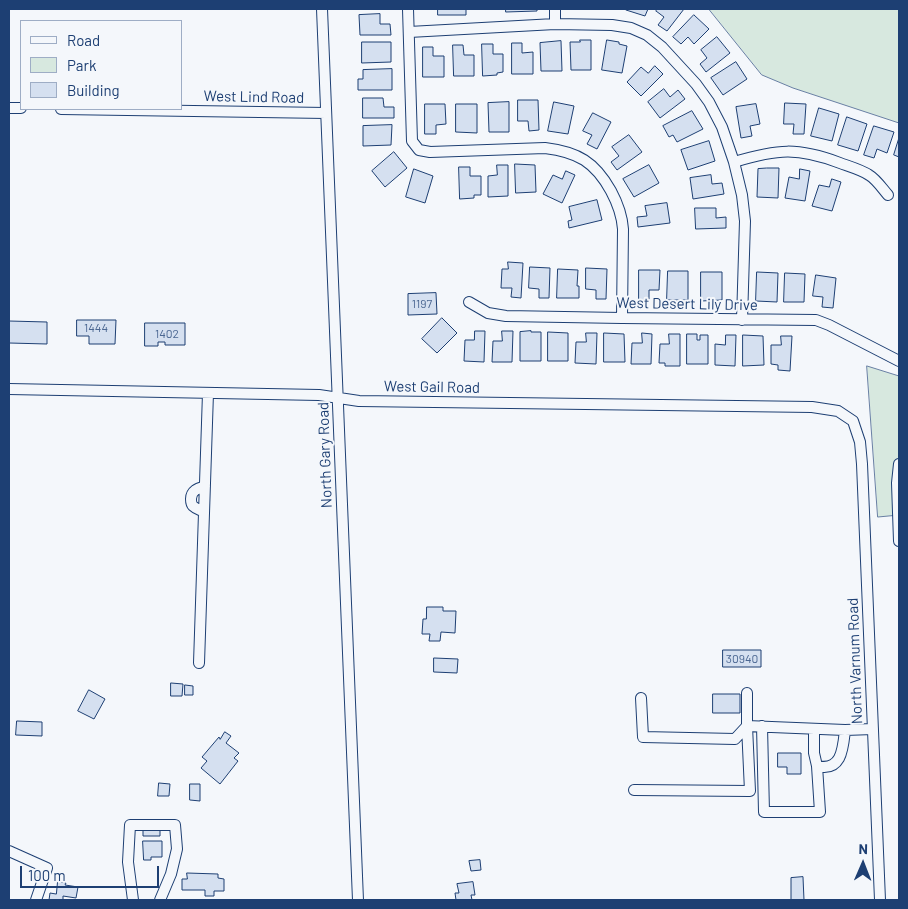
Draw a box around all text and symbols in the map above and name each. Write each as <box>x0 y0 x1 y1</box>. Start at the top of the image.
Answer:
legend <box>20 20 182 110</box>
text: Road <box>67 31 100 49</box>
text: Park <box>67 56 96 74</box>
text: Building <box>67 81 120 99</box>
street label: West Lind Road <box>204 87 304 107</box>
street label: West Desert Lily Drive <box>616 294 758 314</box>
house number: 1197 <box>412 297 432 311</box>
house number: 1444 <box>84 321 108 335</box>
house number: 1402 <box>155 327 179 341</box>
street label: West Gail Road <box>384 377 480 397</box>
street label: North Gary Road <box>314 402 336 508</box>
street label: North Varnum Road <box>844 597 866 725</box>
house number: 30940 <box>726 652 758 666</box>
north arrow <box>838 839 888 889</box>
text: N <box>858 840 868 857</box>
scale bar <box>22 856 161 888</box>
text: 100 m <box>28 866 66 884</box>

